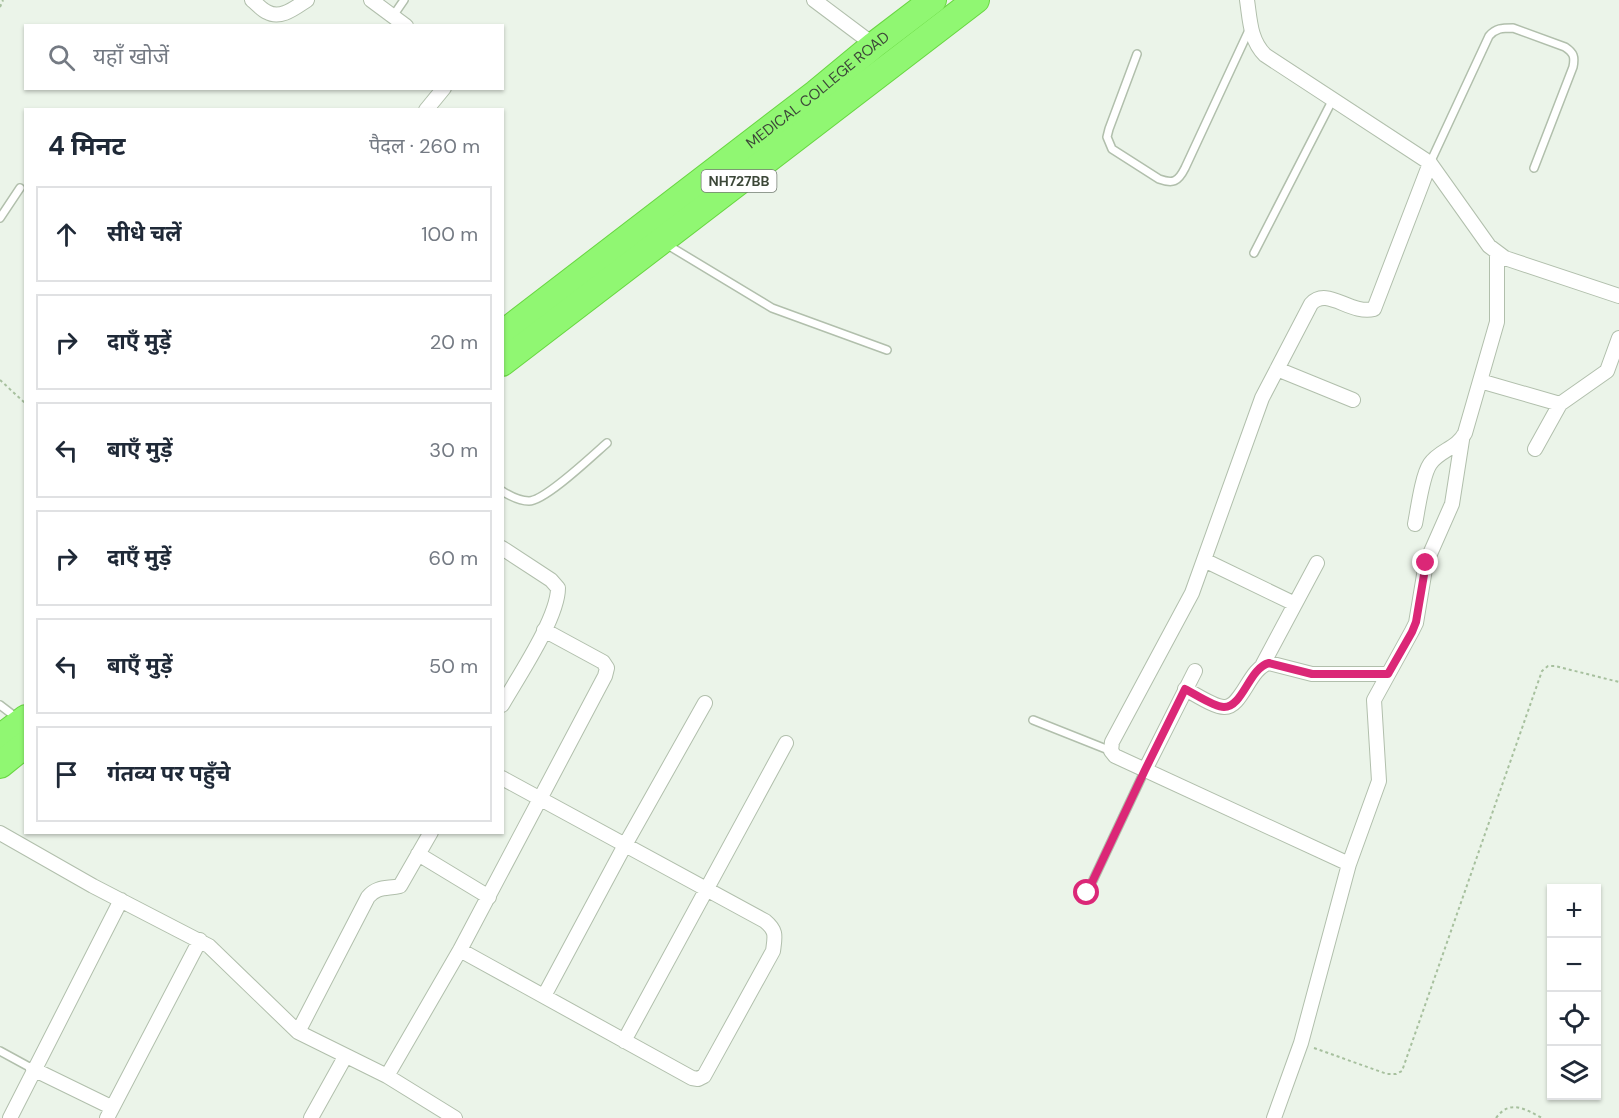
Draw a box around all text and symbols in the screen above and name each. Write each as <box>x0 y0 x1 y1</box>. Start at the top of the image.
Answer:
search box <box>24 24 504 90</box>
street label: MEDICAL COLLEGE ROAD <box>742 27 893 153</box>
icon: search <box>45 41 78 74</box>
text: यहाँ खोजें <box>93 42 169 71</box>
text: 4 मिनट <box>48 129 126 163</box>
text: पैदल · 260 m <box>369 133 480 159</box>
road number: NH727BB <box>702 170 777 192</box>
icon: ahead <box>50 218 83 251</box>
text: सीधे चलें <box>107 219 182 248</box>
text: 100 m <box>421 221 478 247</box>
icon: right <box>50 326 83 359</box>
text: दाएँ मुड़ें <box>107 327 171 356</box>
text: 20 m <box>430 329 478 355</box>
icon: left <box>50 434 83 467</box>
text: बाएँ मुड़ें <box>107 435 173 464</box>
text: 30 m <box>429 437 478 463</box>
icon: right <box>50 542 83 575</box>
text: दाएँ मुड़ें <box>107 543 171 572</box>
text: 60 m <box>429 545 478 571</box>
route end <box>1412 549 1438 575</box>
icon: left <box>50 650 83 683</box>
text: बाएँ मुड़ें <box>107 651 173 680</box>
text: 50 m <box>429 653 478 679</box>
icon: arrive <box>50 758 83 791</box>
text: गंतव्य पर पहुँचे <box>107 759 230 788</box>
route start <box>1073 879 1099 905</box>
map controls <box>1547 884 1601 1100</box>
button: + <box>1547 884 1601 938</box>
button: − <box>1547 938 1601 992</box>
button: locate <box>1547 992 1601 1046</box>
button: layers <box>1547 1046 1601 1100</box>

